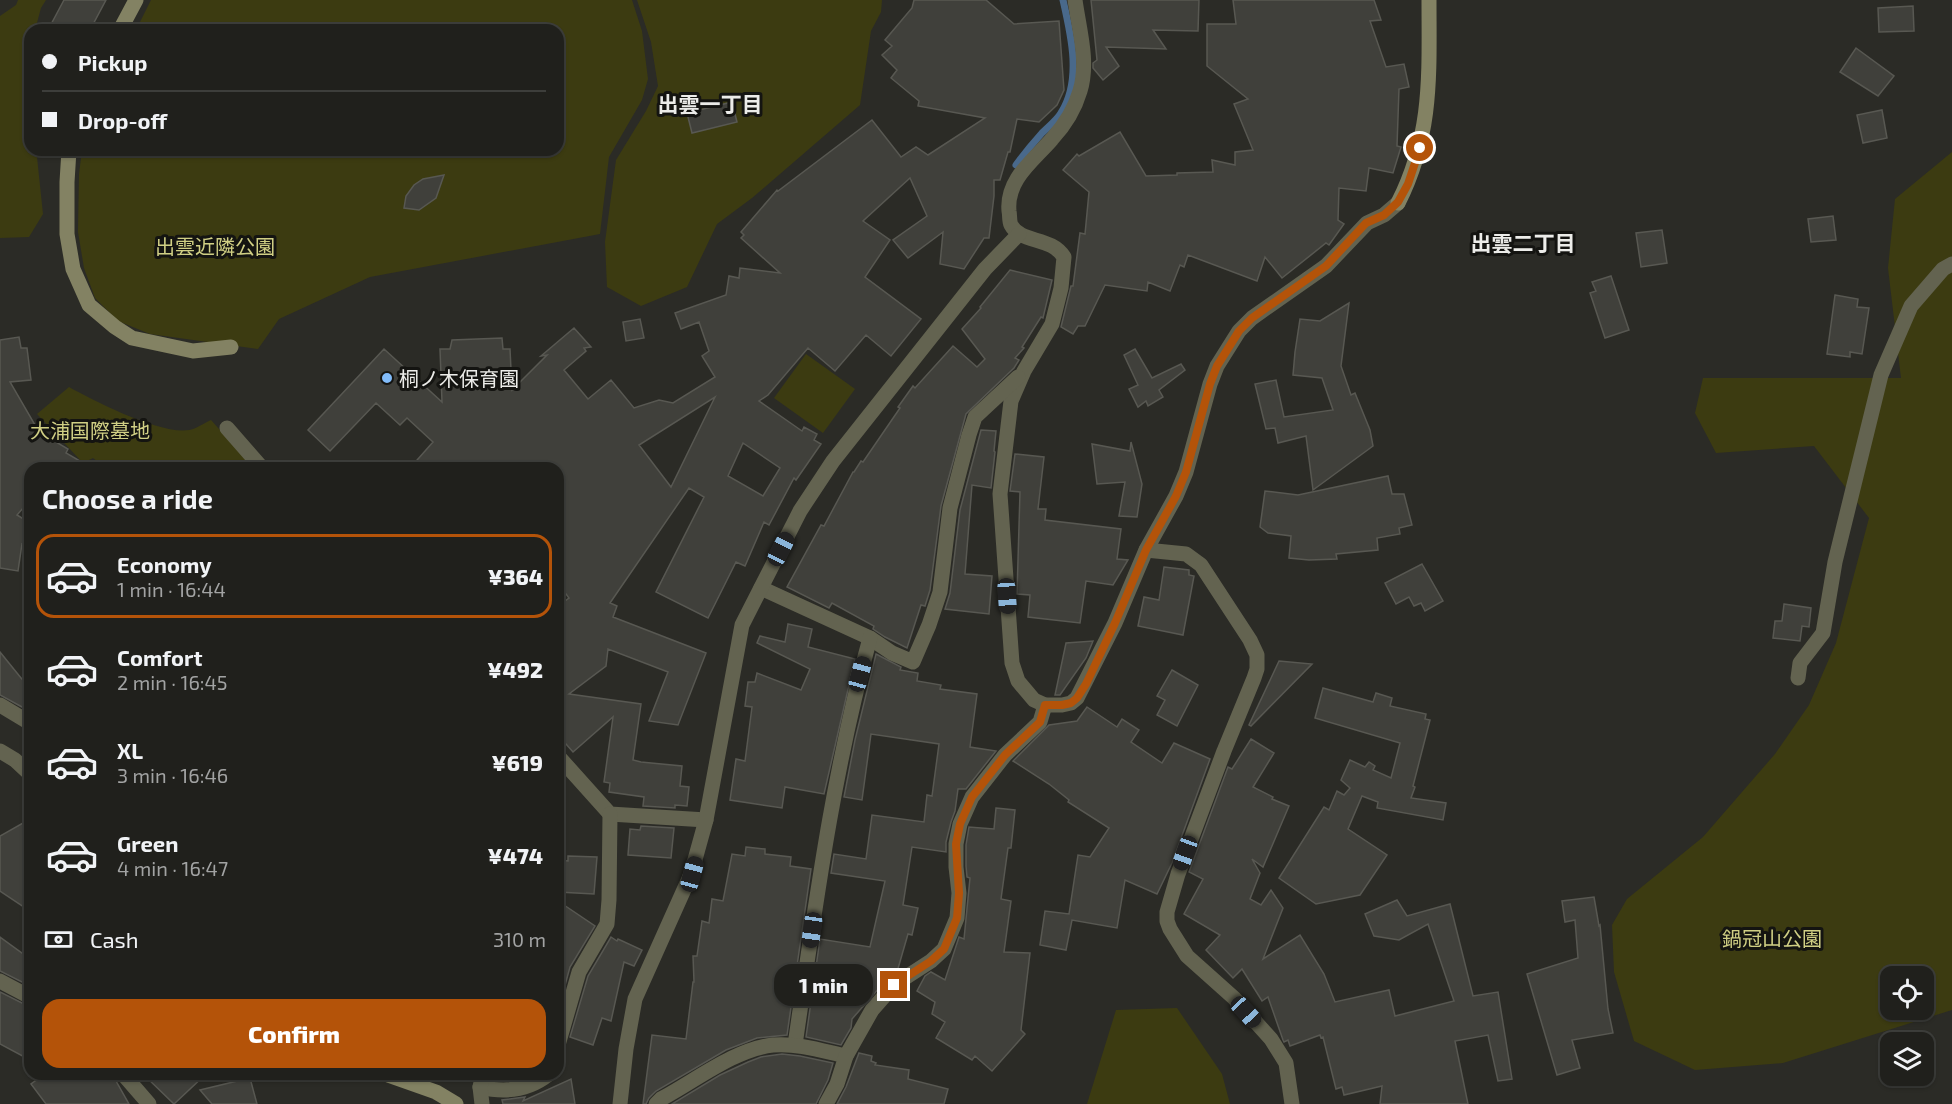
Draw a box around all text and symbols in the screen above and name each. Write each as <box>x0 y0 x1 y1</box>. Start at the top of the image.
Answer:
text: Pickup <box>78 49 147 75</box>
district label: 出雲一丁目 <box>658 91 763 116</box>
text: Drop-off <box>78 107 167 133</box>
route start <box>1406 134 1433 161</box>
district label: 出雲二丁目 <box>1471 230 1576 255</box>
park label: 出雲近隣公園 <box>155 234 275 258</box>
place label: 桐ノ木保育園 <box>399 366 519 390</box>
marker: 桐ノ木保育園 <box>380 371 394 385</box>
park label: 大浦国際墓地 <box>30 418 150 442</box>
text: Choose a ride <box>42 482 213 514</box>
car <box>765 529 797 569</box>
icon: car <box>45 549 99 603</box>
text: Economy <box>117 551 212 577</box>
text: ¥364 <box>488 563 543 589</box>
text: 1 min · 16:44 <box>117 577 226 601</box>
car <box>997 577 1017 615</box>
icon: car <box>45 642 99 696</box>
text: Comfort <box>117 644 202 670</box>
car <box>847 654 873 694</box>
text: ¥492 <box>487 656 543 682</box>
text: 2 min · 16:45 <box>117 670 228 694</box>
icon: car <box>45 735 99 789</box>
text: XL <box>117 737 143 763</box>
text: ¥619 <box>492 749 543 775</box>
text: 3 min · 16:46 <box>117 763 228 787</box>
icon: car <box>45 828 99 882</box>
text: Green <box>117 830 179 856</box>
car <box>1170 833 1200 873</box>
text: ¥474 <box>487 842 543 868</box>
car <box>679 854 705 894</box>
text: 4 min · 16:47 <box>117 856 228 880</box>
car <box>801 911 823 949</box>
icon: cash <box>42 923 75 956</box>
text: Cash <box>90 926 139 952</box>
park label: 鍋冠山公園 <box>1722 926 1822 950</box>
text: 310 m <box>493 927 546 951</box>
callout: 1 min <box>774 964 873 1006</box>
map controls <box>1880 966 1934 1086</box>
button: locate <box>1880 966 1934 1020</box>
route end <box>880 971 907 998</box>
text: 1 min <box>799 973 848 997</box>
car <box>1227 993 1265 1031</box>
button: Confirm <box>42 999 546 1068</box>
button: layers <box>1880 1032 1934 1086</box>

